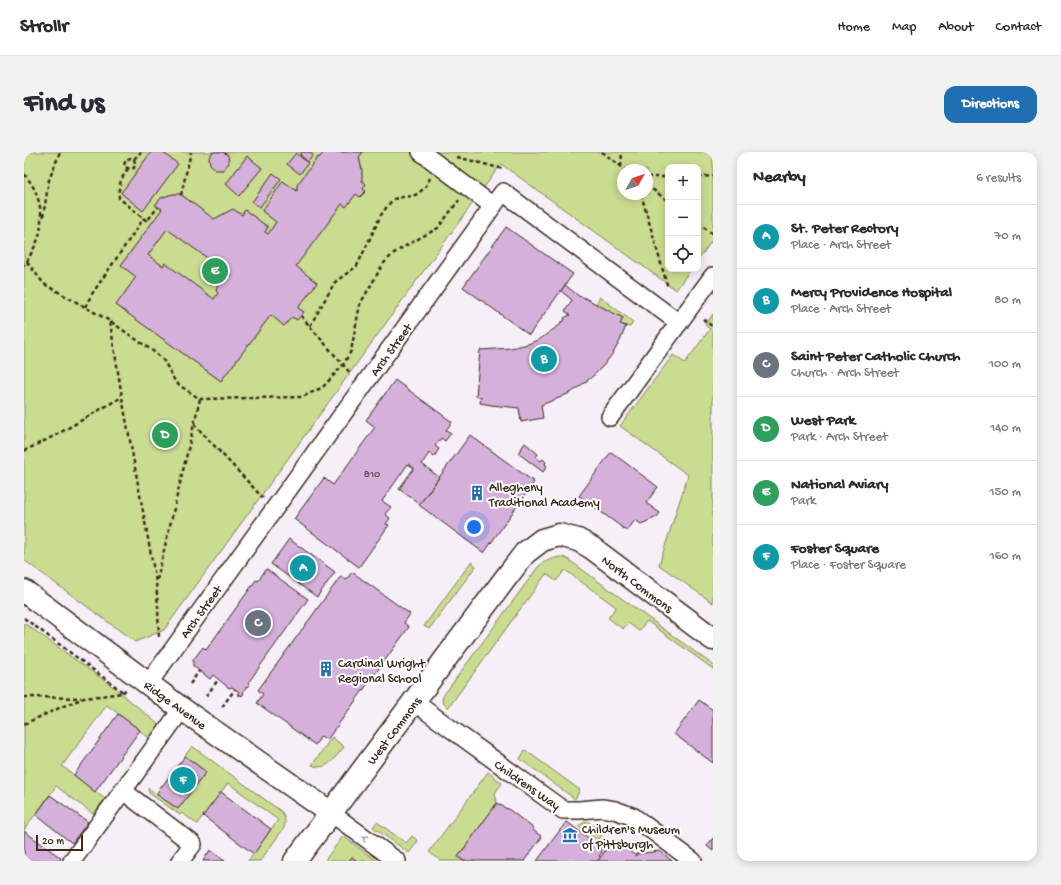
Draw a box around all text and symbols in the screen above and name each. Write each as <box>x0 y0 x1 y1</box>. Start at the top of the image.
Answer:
text: Strollr <box>20 16 68 39</box>
text: Home <box>838 19 870 36</box>
text: Map <box>892 19 916 36</box>
text: About <box>938 19 974 36</box>
text: Contact <box>996 19 1041 36</box>
button: Directions <box>944 86 1037 123</box>
text: Find us <box>24 88 104 121</box>
north arrow <box>617 164 653 200</box>
map controls <box>665 164 701 272</box>
button: + <box>665 164 701 200</box>
text: Nearby <box>753 168 806 188</box>
text: 6 results <box>976 171 1021 186</box>
button: − <box>665 200 701 236</box>
text: St. Peter Rectory <box>791 220 898 238</box>
text: A <box>762 229 770 244</box>
text: 70 m <box>995 229 1021 244</box>
button: locate <box>665 236 701 272</box>
text: Place · Arch Street <box>791 238 891 253</box>
pin: E <box>202 256 228 286</box>
text: Mercy Providence Hospital <box>791 284 952 302</box>
text: B <box>763 293 769 308</box>
text: 80 m <box>994 293 1021 308</box>
text: Place · Arch Street <box>791 302 891 317</box>
street label: Arch Street <box>368 320 417 380</box>
pin: B <box>531 344 557 374</box>
text: Saint Peter Catholic Church <box>791 348 960 366</box>
text: C <box>762 357 770 372</box>
text: 100 m <box>989 357 1021 372</box>
text: Church · Arch Street <box>791 366 899 381</box>
text: West Park <box>791 412 855 430</box>
pin: D <box>152 420 178 450</box>
text: D <box>762 421 770 436</box>
text: 140 m <box>990 421 1021 436</box>
text: Park · Arch Street <box>791 430 887 445</box>
house number: 810 <box>364 469 380 481</box>
text: National Aviary <box>791 476 888 494</box>
place label: Allegheny Traditional Academy <box>488 481 600 511</box>
building icon: Allegheny Traditional Academy <box>468 484 486 502</box>
text: E <box>762 485 770 500</box>
text: 150 m <box>989 485 1021 500</box>
text: Park <box>791 494 816 509</box>
your location <box>464 517 484 537</box>
text: Foster Square <box>791 540 879 558</box>
text: F <box>763 549 769 564</box>
text: 160 m <box>989 549 1021 564</box>
pin: A <box>290 553 316 583</box>
street label: North Commons <box>598 553 676 617</box>
text: Place · Foster Square <box>791 558 906 573</box>
street label: Arch Street <box>178 582 227 642</box>
pin: C <box>245 608 271 638</box>
place label: Cardinal Wright Regional School <box>338 657 426 687</box>
building icon: Cardinal Wright Regional School <box>317 660 335 678</box>
street label: Ridge Avenue <box>140 678 209 734</box>
street label: West Commons <box>365 694 426 768</box>
street label: Childrens Way <box>491 758 563 815</box>
pin: F <box>170 765 196 795</box>
place label: Children's Museum of Pittsburgh <box>582 823 680 853</box>
museum icon: Children's Museum of Pittsburgh <box>561 826 579 844</box>
scale bar <box>36 833 83 852</box>
text: 20 m <box>42 836 64 848</box>
one-way arrow <box>363 836 370 843</box>

